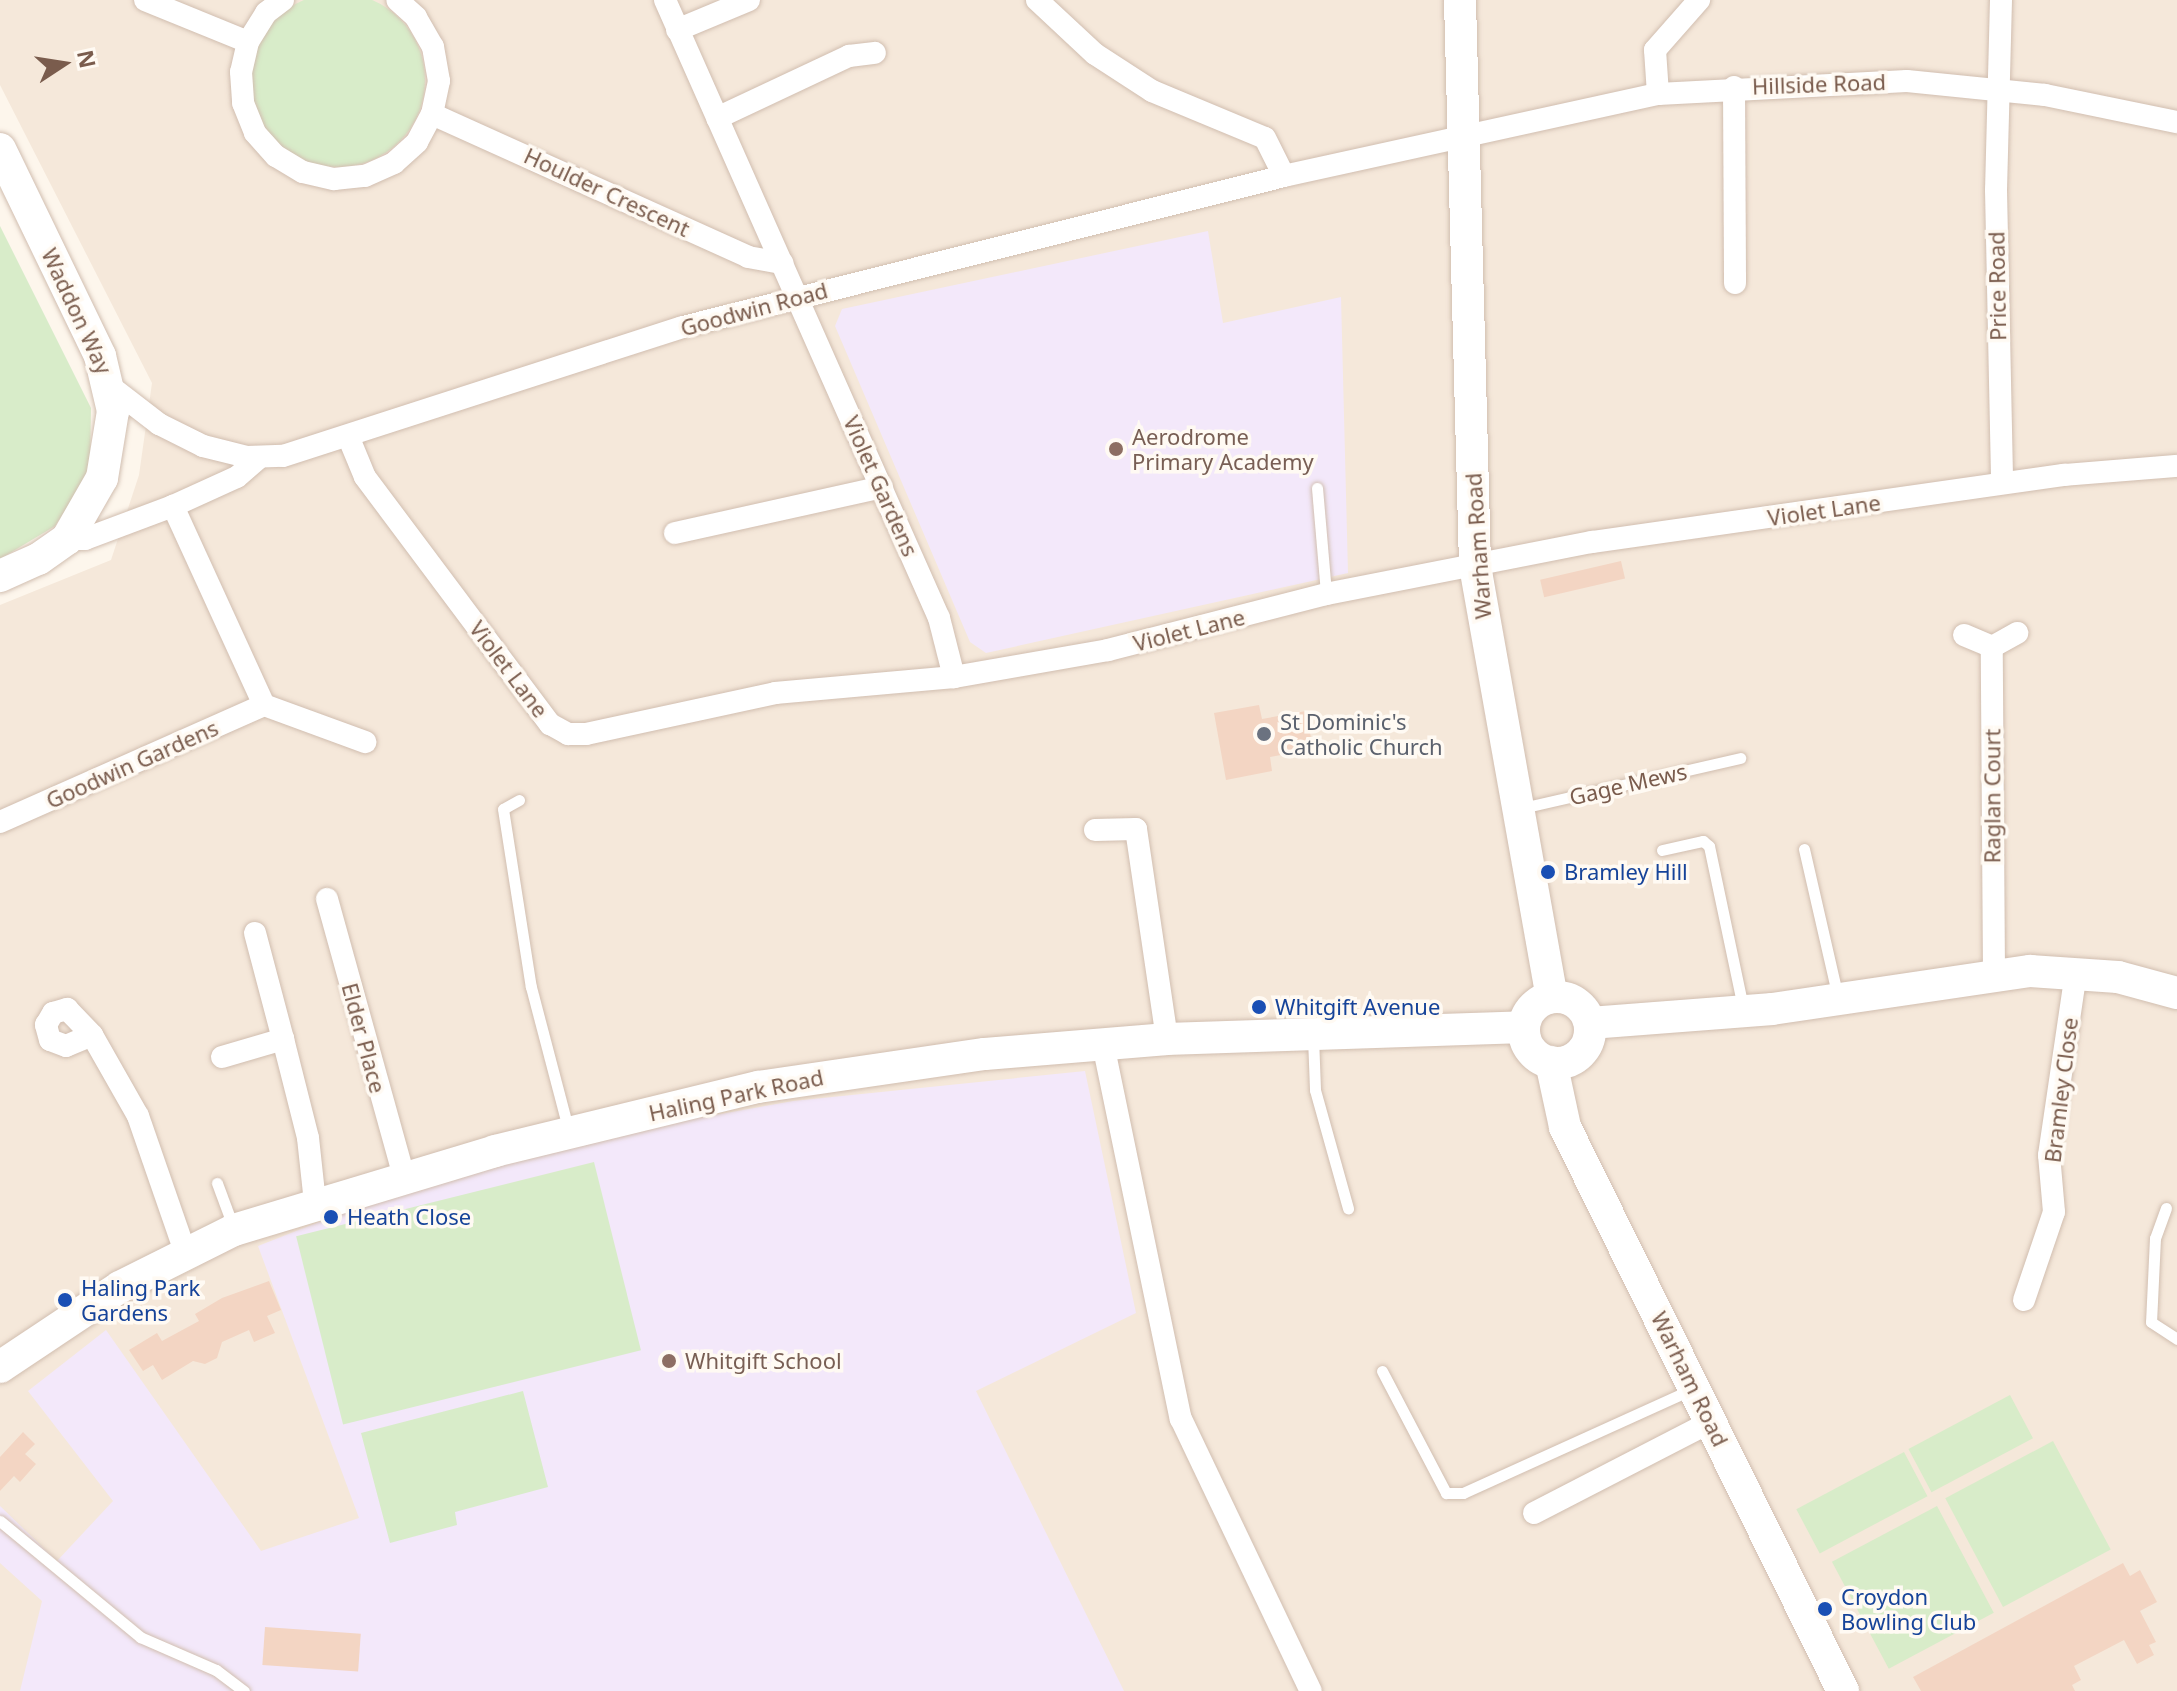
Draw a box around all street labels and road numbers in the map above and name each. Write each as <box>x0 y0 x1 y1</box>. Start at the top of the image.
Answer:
street label: Hillside Road <box>1752 68 1886 100</box>
street label: Houlder Crescent <box>520 142 694 242</box>
street label: Price Road <box>1983 231 2011 341</box>
street label: Waddon Way <box>36 244 118 378</box>
street label: Goodwin Road <box>678 277 830 341</box>
street label: Violet Gardens <box>838 412 924 560</box>
street label: Warham Road <box>1460 472 1496 620</box>
street label: Violet Lane <box>1766 489 1882 531</box>
street label: Violet Lane <box>1131 603 1247 657</box>
street label: Violet Lane <box>464 616 554 722</box>
street label: Goodwin Gardens <box>42 714 222 814</box>
street label: Raglan Court <box>1979 729 2005 863</box>
street label: Gage Mews <box>1567 758 1689 810</box>
street label: Elder Place <box>337 980 391 1096</box>
street label: Bramley Close <box>2039 1016 2083 1164</box>
street label: Haling Park Road <box>646 1064 826 1126</box>
street label: Warham Road <box>1646 1307 1734 1451</box>

